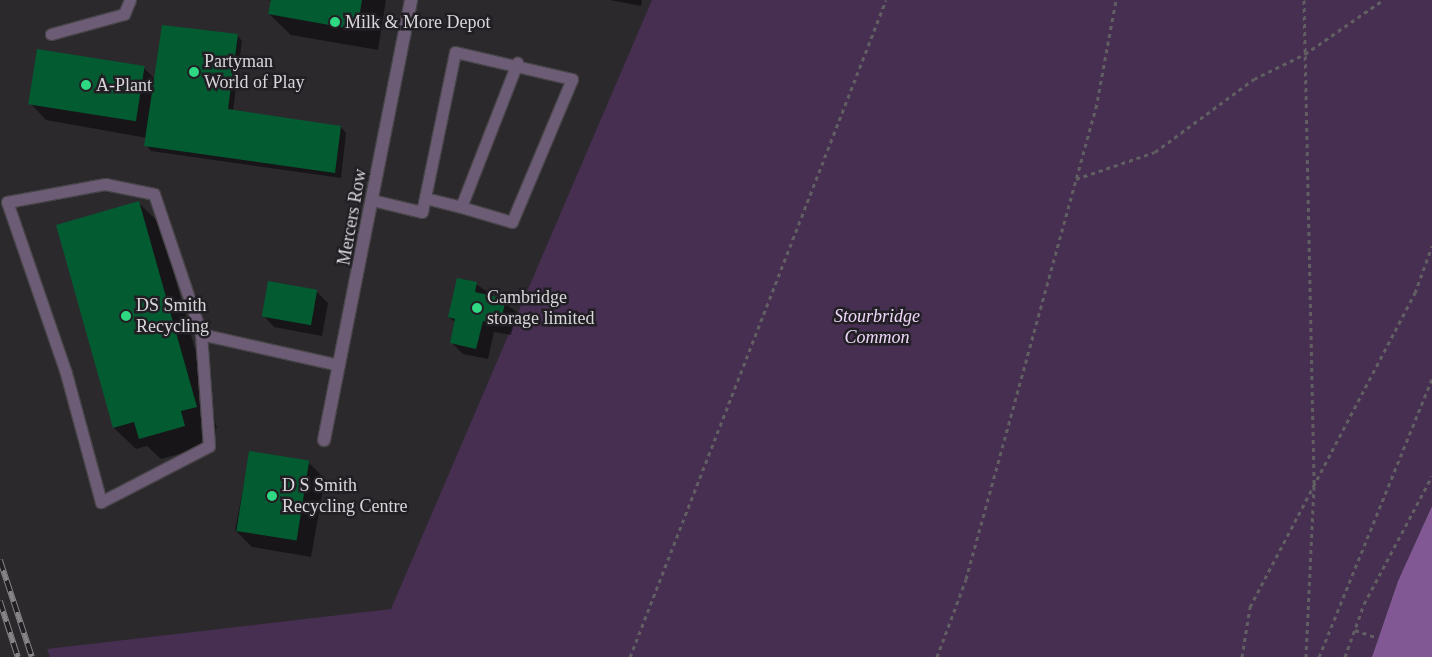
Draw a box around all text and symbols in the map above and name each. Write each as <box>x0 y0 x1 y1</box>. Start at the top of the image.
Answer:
place label: Milk & More Depot <box>345 11 490 33</box>
marker: Milk & More Depot <box>329 16 341 28</box>
place label: Partyman World of Play <box>204 51 305 94</box>
marker: Partyman World of Play <box>188 66 200 78</box>
place label: A-Plant <box>96 74 152 96</box>
marker: A-Plant <box>80 79 92 91</box>
street label: Mercers Row <box>333 167 371 267</box>
place label: Cambridge storage limited <box>487 287 594 330</box>
place label: DS Smith Recycling <box>136 295 209 338</box>
marker: Cambridge storage limited <box>471 302 483 314</box>
park label: Stourbridge Common <box>834 306 920 348</box>
marker: DS Smith Recycling <box>120 310 132 322</box>
place label: D S Smith Recycling Centre <box>282 475 407 518</box>
marker: D S Smith Recycling Centre <box>266 490 278 502</box>

